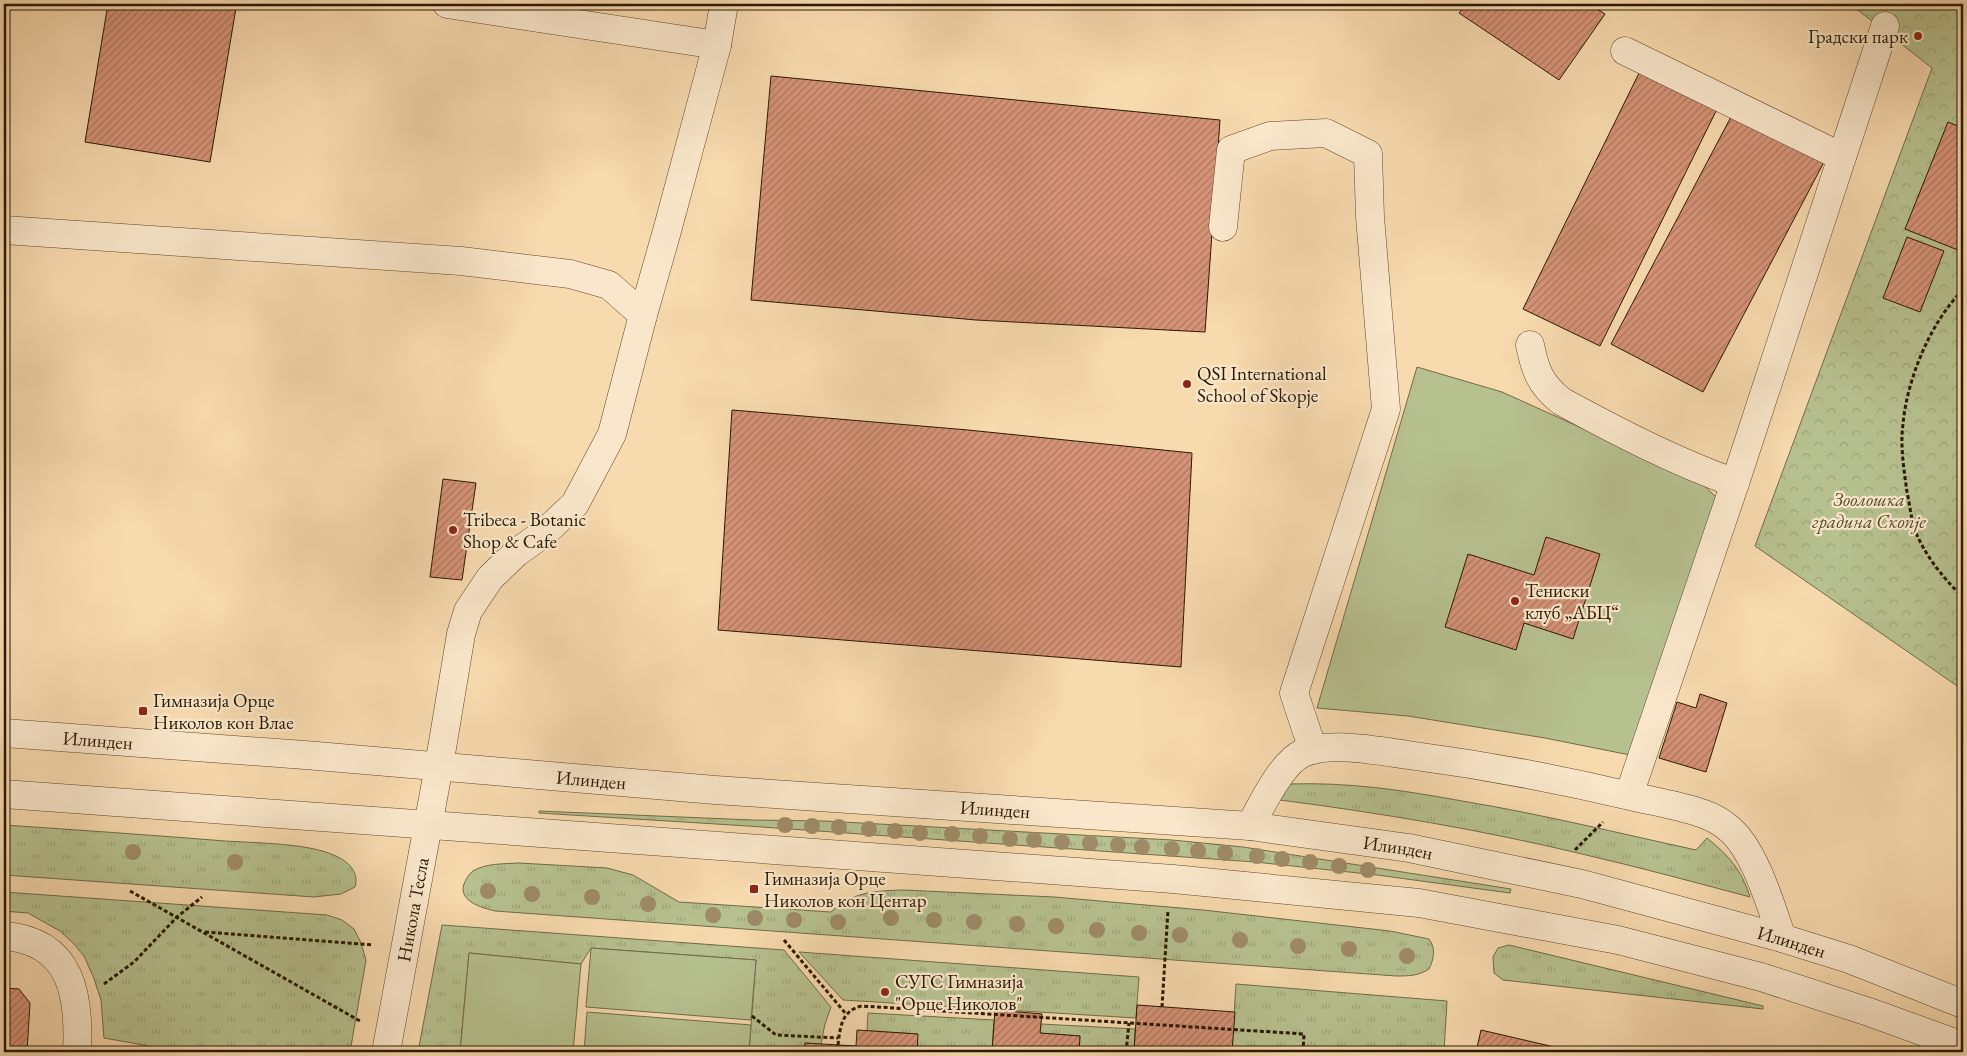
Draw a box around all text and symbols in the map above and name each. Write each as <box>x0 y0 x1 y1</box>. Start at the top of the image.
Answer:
place label: Градски парк <box>1808 24 1908 49</box>
marker: Градски парк <box>1912 30 1924 42</box>
place label: QSI International School of Skopje <box>1197 361 1327 408</box>
marker: QSI International School of Skopje <box>1181 378 1193 390</box>
park label: Зоолошка градина Скопје <box>1811 487 1926 534</box>
place label: Tribeca - Botanic Shop & Cafe <box>463 507 586 554</box>
marker: Tribeca - Botanic Shop & Cafe <box>447 524 459 536</box>
place label: Тениски клуб „АБЦ“ <box>1525 578 1619 625</box>
marker: Тениски клуб „АБЦ“ <box>1509 595 1521 607</box>
place label: Гимназија Орце Николов кон Влае <box>153 688 294 735</box>
marker: Гимназија Орце Николов кон Влае <box>137 705 149 717</box>
street label: Илинден <box>62 725 134 755</box>
street label: Илинден <box>555 764 627 795</box>
street label: Илинден <box>959 794 1031 824</box>
street label: Илинден <box>1362 829 1435 865</box>
street label: Никола Тесла <box>391 855 434 964</box>
place label: Гимназија Орце Николов кон Центар <box>764 866 927 913</box>
marker: Гимназија Орце Николов кон Центар <box>748 883 760 895</box>
street label: Илинден <box>1755 919 1829 964</box>
place label: СУГС Гимназија "Орце Николов" <box>895 969 1024 1016</box>
marker: СУГС Гимназија "Орце Николов" <box>879 986 891 998</box>

